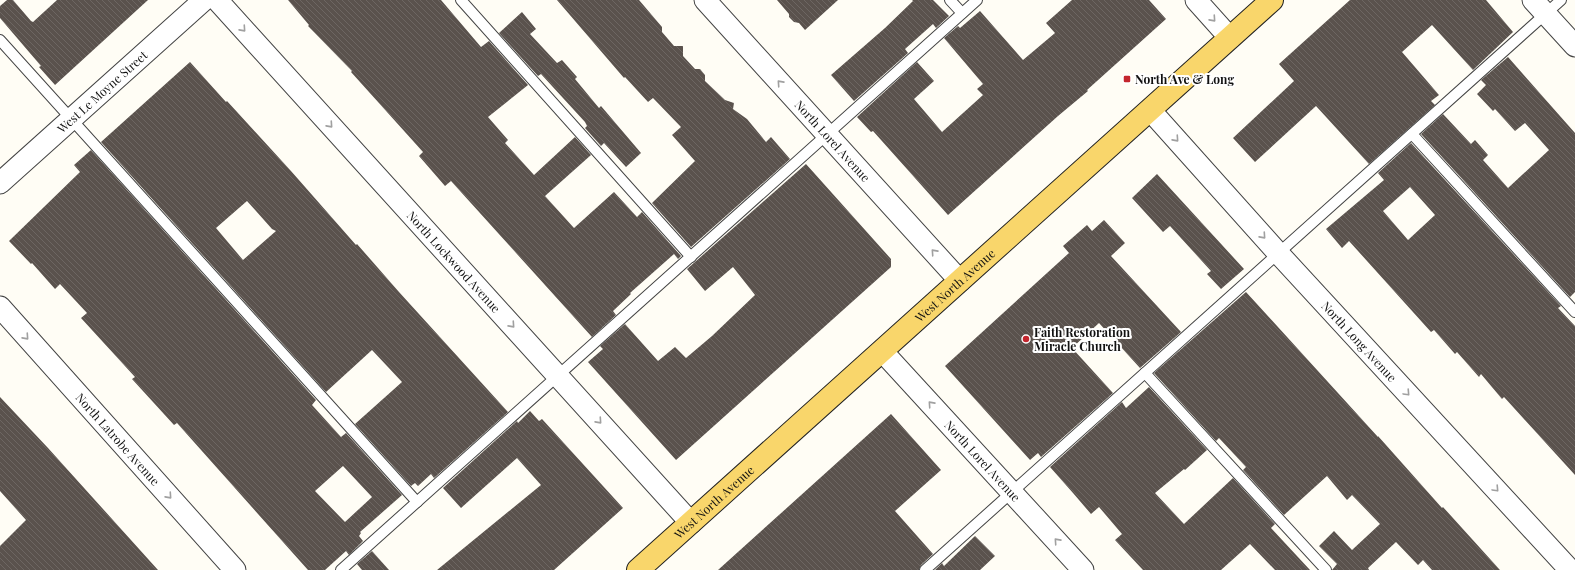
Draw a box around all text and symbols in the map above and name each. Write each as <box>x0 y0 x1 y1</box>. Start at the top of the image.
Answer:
one-way arrow <box>1209 14 1216 22</box>
one-way arrow <box>238 24 246 32</box>
street label: West Le Moyne Street <box>53 46 151 137</box>
place label: North Ave & Long <box>1135 71 1234 87</box>
marker: North Ave & Long <box>1122 74 1132 84</box>
one-way arrow <box>778 80 785 88</box>
street label: North Lorel Avenue <box>791 96 874 185</box>
one-way arrow <box>326 120 333 128</box>
one-way arrow <box>1171 134 1179 142</box>
street label: North Lockwood Avenue <box>404 207 504 316</box>
one-way arrow <box>1258 231 1265 239</box>
street label: West North Avenue <box>911 245 998 326</box>
one-way arrow <box>931 249 938 257</box>
street label: North Long Avenue <box>1318 298 1400 385</box>
one-way arrow <box>507 320 514 328</box>
place label: Faith Restoration Miracle Church <box>1034 324 1131 354</box>
one-way arrow <box>21 332 28 339</box>
marker: Faith Restoration Miracle Church <box>1021 334 1031 344</box>
one-way arrow <box>1403 388 1410 396</box>
street label: North Latrobe Avenue <box>72 389 163 489</box>
one-way arrow <box>929 401 936 409</box>
one-way arrow <box>594 417 601 424</box>
street label: North Lorel Avenue <box>941 417 1024 505</box>
street label: West North Avenue <box>670 462 757 543</box>
one-way arrow <box>1491 484 1498 492</box>
one-way arrow <box>164 491 172 499</box>
one-way arrow <box>1054 538 1062 546</box>

